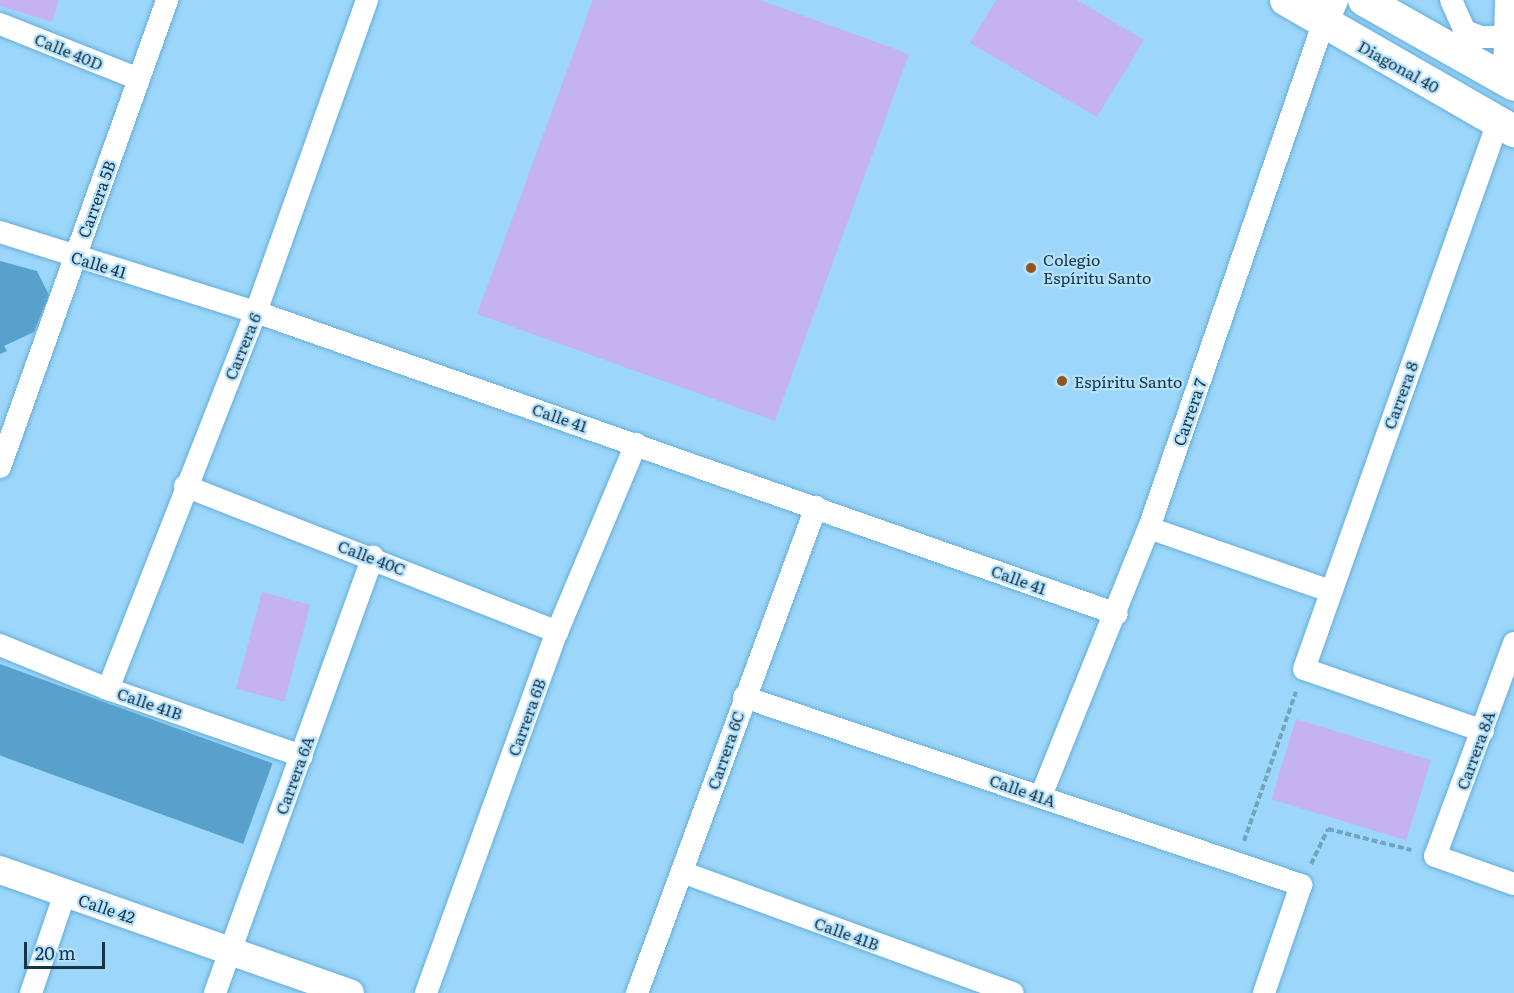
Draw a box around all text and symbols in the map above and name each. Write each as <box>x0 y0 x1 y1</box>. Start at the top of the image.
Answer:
street label: Calle 40D <box>32 29 106 73</box>
street label: Diagonal 40 <box>1355 36 1443 96</box>
street label: Carrera 5B <box>73 158 119 240</box>
street label: Calle 41 <box>69 246 129 282</box>
place label: Colegio Espíritu Santo <box>1043 249 1151 287</box>
marker: Colegio Espíritu Santo <box>1024 261 1038 275</box>
street label: Carrera 6 <box>220 310 264 382</box>
street label: Carrera 8 <box>1379 358 1421 432</box>
place label: Espíritu Santo <box>1074 371 1182 391</box>
marker: Espíritu Santo <box>1055 374 1069 388</box>
street label: Carrera 7 <box>1169 376 1209 448</box>
street label: Calle 41 <box>530 399 590 435</box>
street label: Calle 40C <box>335 535 409 579</box>
street label: Calle 41 <box>989 560 1049 598</box>
street label: Carrera 6B <box>503 676 549 758</box>
street label: Calle 41B <box>115 683 185 723</box>
street label: Carrera 6C <box>703 708 747 792</box>
street label: Carrera 8A <box>1452 708 1498 792</box>
street label: Carrera 6A <box>271 733 317 817</box>
street label: Calle 41A <box>987 770 1059 810</box>
street label: Calle 42 <box>76 889 138 927</box>
street label: Calle 41B <box>812 912 882 954</box>
scale bar <box>27 930 108 968</box>
text: 20 m <box>35 939 76 966</box>

